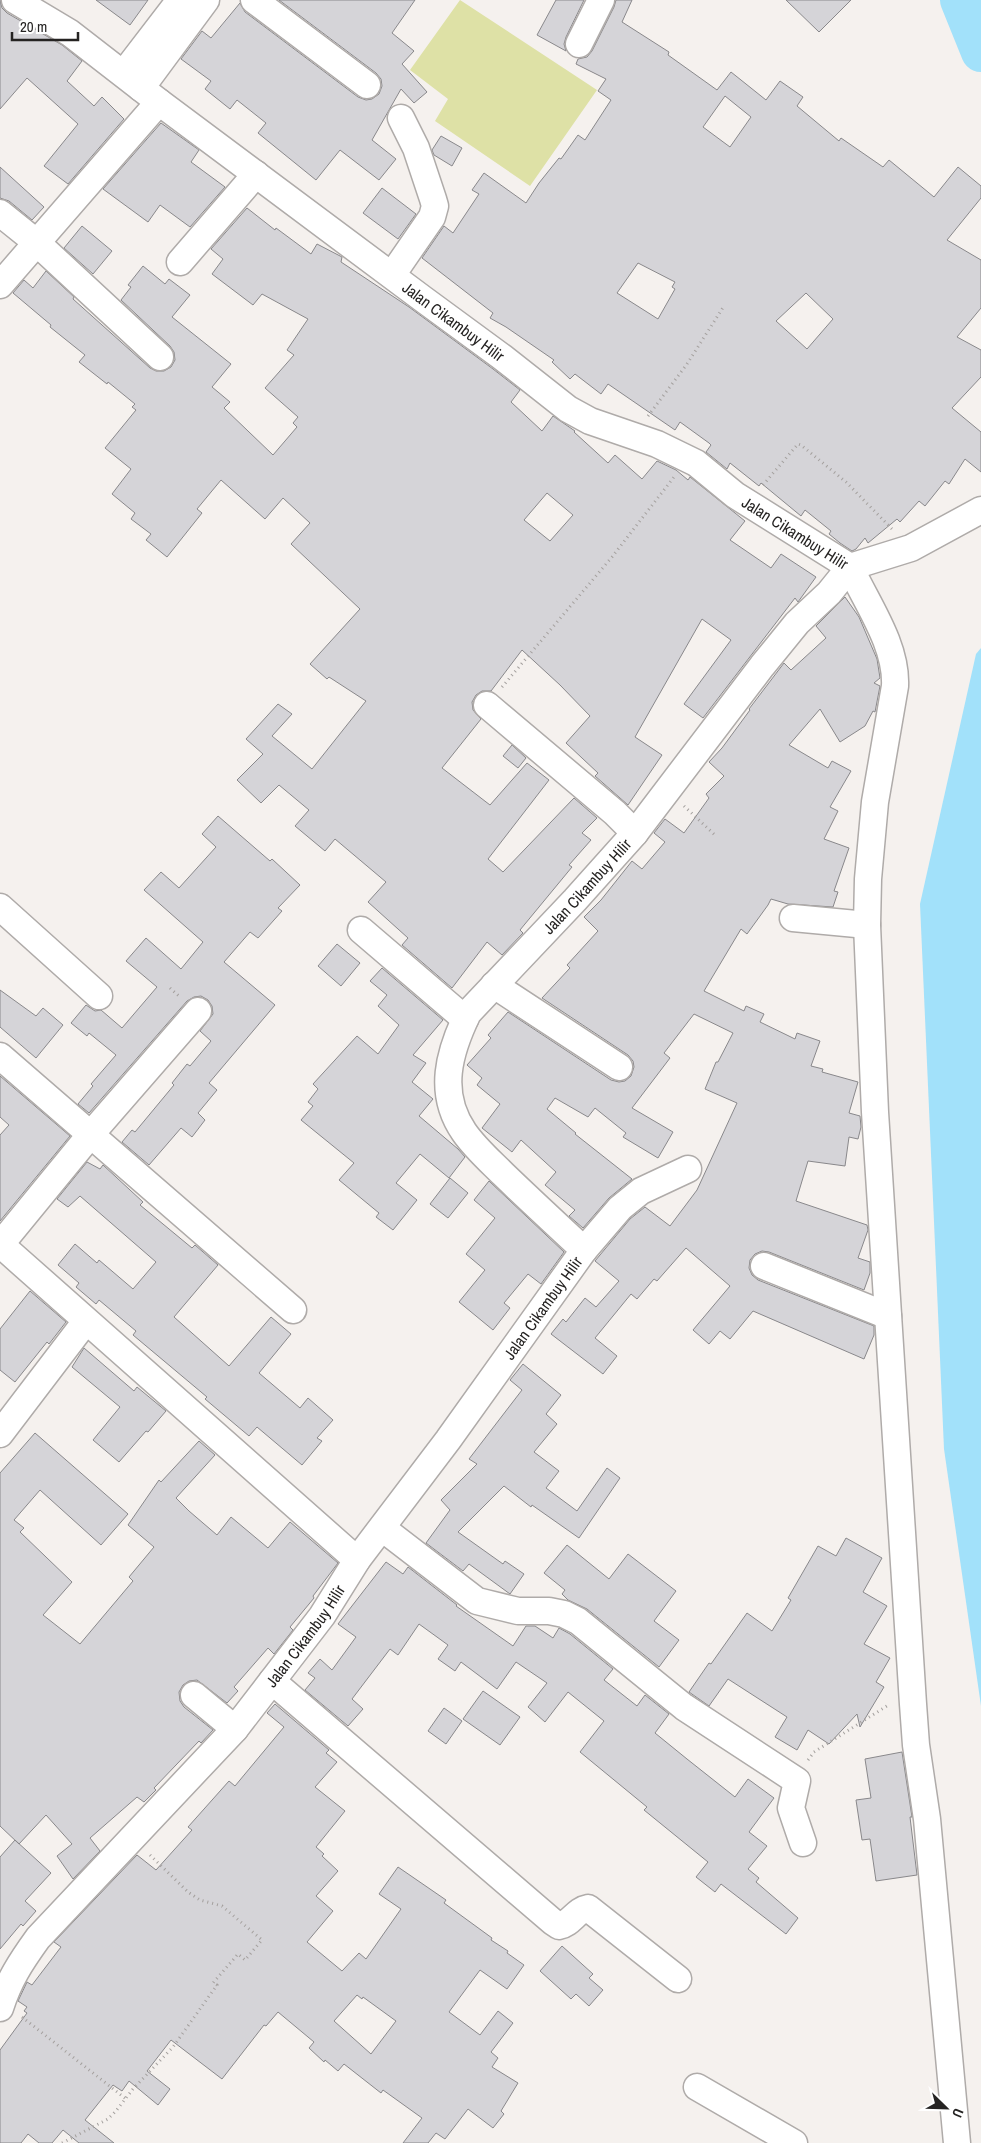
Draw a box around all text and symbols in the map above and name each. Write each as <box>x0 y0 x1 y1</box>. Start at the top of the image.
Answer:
scale bar <box>12 10 79 42</box>
text: 20 m <box>20 16 47 37</box>
street label: Jalan Cikambuy Hilir <box>398 276 510 367</box>
street label: Jalan Cikambuy Hilir <box>738 491 853 575</box>
street label: Jalan Cikambuy Hilir <box>538 833 636 939</box>
street label: Jalan Cikambuy Hilir <box>498 1251 587 1364</box>
street label: Jalan Cikambuy Hilir <box>260 1580 350 1691</box>
north arrow <box>921 2083 971 2133</box>
text: U <box>948 2106 968 2120</box>

